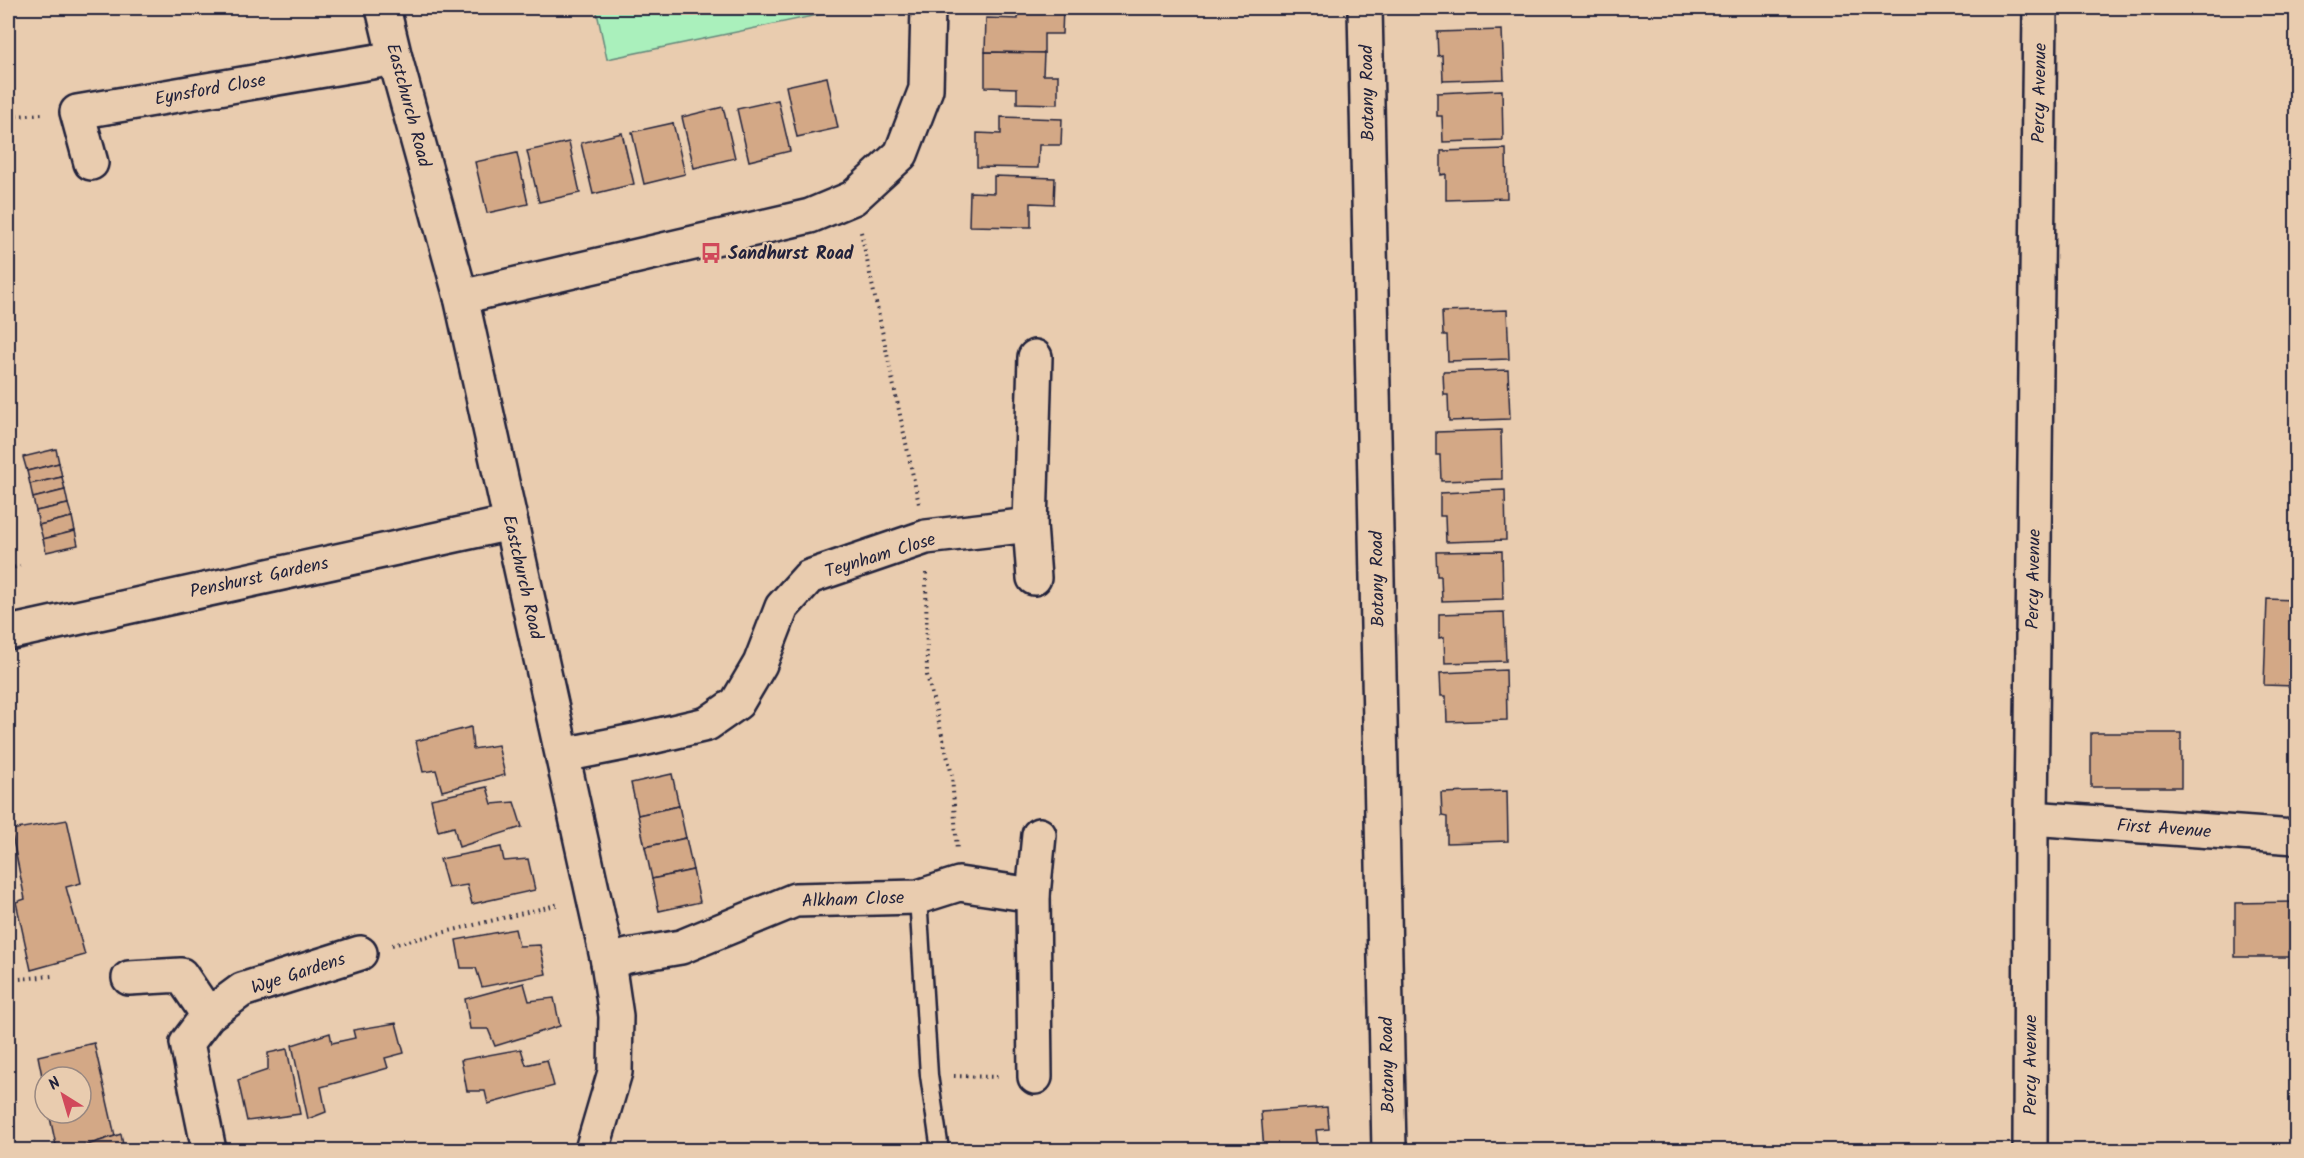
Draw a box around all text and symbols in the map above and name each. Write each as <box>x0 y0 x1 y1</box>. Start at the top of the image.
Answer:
street label: Eastchurch Road <box>377 40 438 171</box>
street label: Percy Avenue <box>2025 43 2056 144</box>
street label: Botany Road <box>1353 44 1384 141</box>
street label: Eynsford Close <box>152 66 268 115</box>
place label: Sandhurst Road <box>728 240 854 269</box>
bus stop icon: Sandhurst Road <box>699 241 723 265</box>
street label: Eastchurch Road <box>493 512 550 643</box>
street label: Teynham Close <box>821 526 939 587</box>
street label: Percy Avenue <box>2019 529 2050 630</box>
street label: Botany Road <box>1363 530 1394 627</box>
street label: Penshurst Gardens <box>187 550 332 607</box>
street label: First Avenue <box>2116 812 2212 847</box>
street label: Alkham Close <box>801 884 905 917</box>
street label: Wye Gardens <box>248 945 350 1003</box>
street label: Percy Avenue <box>2017 1015 2046 1115</box>
street label: Botany Road <box>1373 1016 1404 1113</box>
north arrow <box>33 1065 93 1125</box>
text: N <box>43 1071 66 1097</box>

